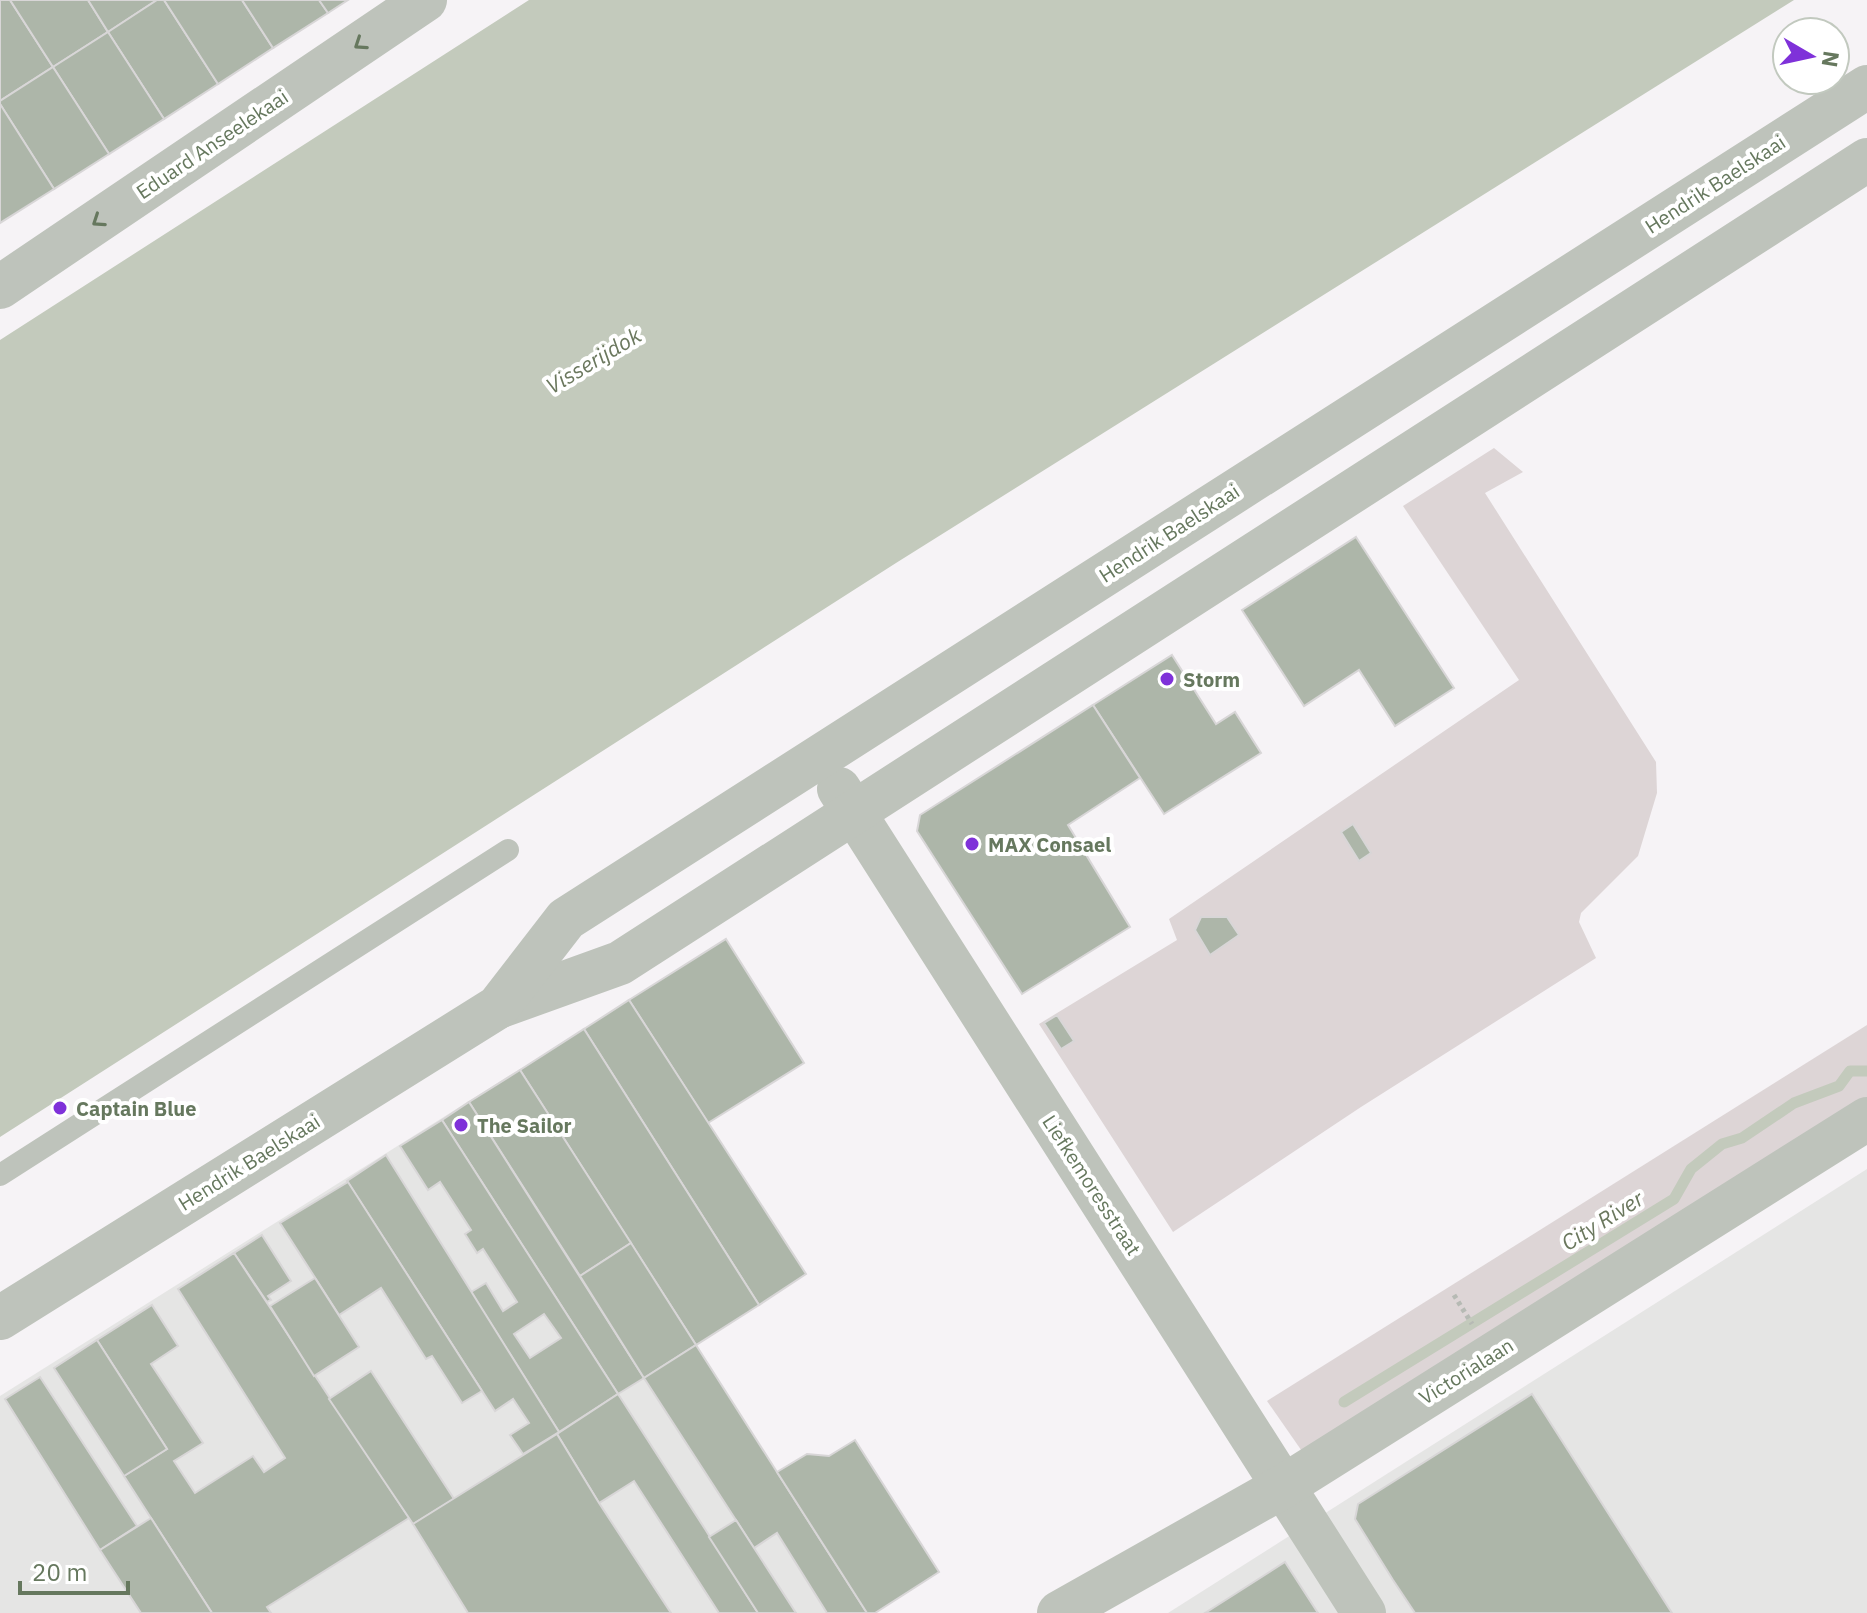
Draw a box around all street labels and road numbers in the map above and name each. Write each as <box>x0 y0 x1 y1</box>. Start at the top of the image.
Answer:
street label: Eduard Anseelekaai <box>131 83 293 205</box>
street label: Hendrik Baelskaai <box>1640 128 1790 240</box>
street label: Hendrik Baelskaai <box>1094 477 1244 589</box>
street label: Hendrik Baelskaai <box>173 1108 325 1216</box>
street label: Liefkemoresstraat <box>1036 1110 1148 1260</box>
street label: Victorialaan <box>1414 1331 1518 1411</box>

